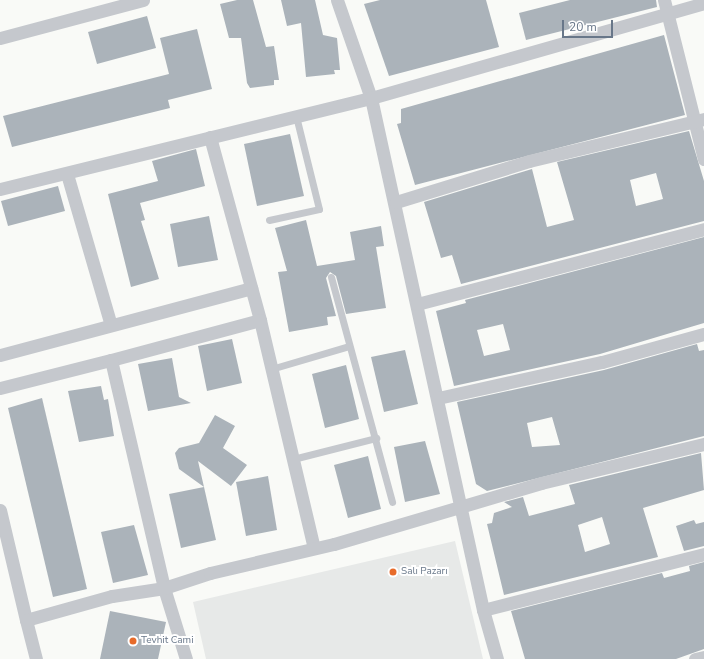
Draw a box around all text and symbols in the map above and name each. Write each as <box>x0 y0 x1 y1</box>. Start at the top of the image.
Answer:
scale bar <box>564 12 615 38</box>
text: 20 m <box>569 19 597 35</box>
place label: Salı Pazarı <box>401 566 447 578</box>
marker: Salı Pazarı <box>388 567 398 577</box>
place label: Tevhit Cami <box>141 635 193 647</box>
marker: Tevhit Cami <box>128 636 138 646</box>

